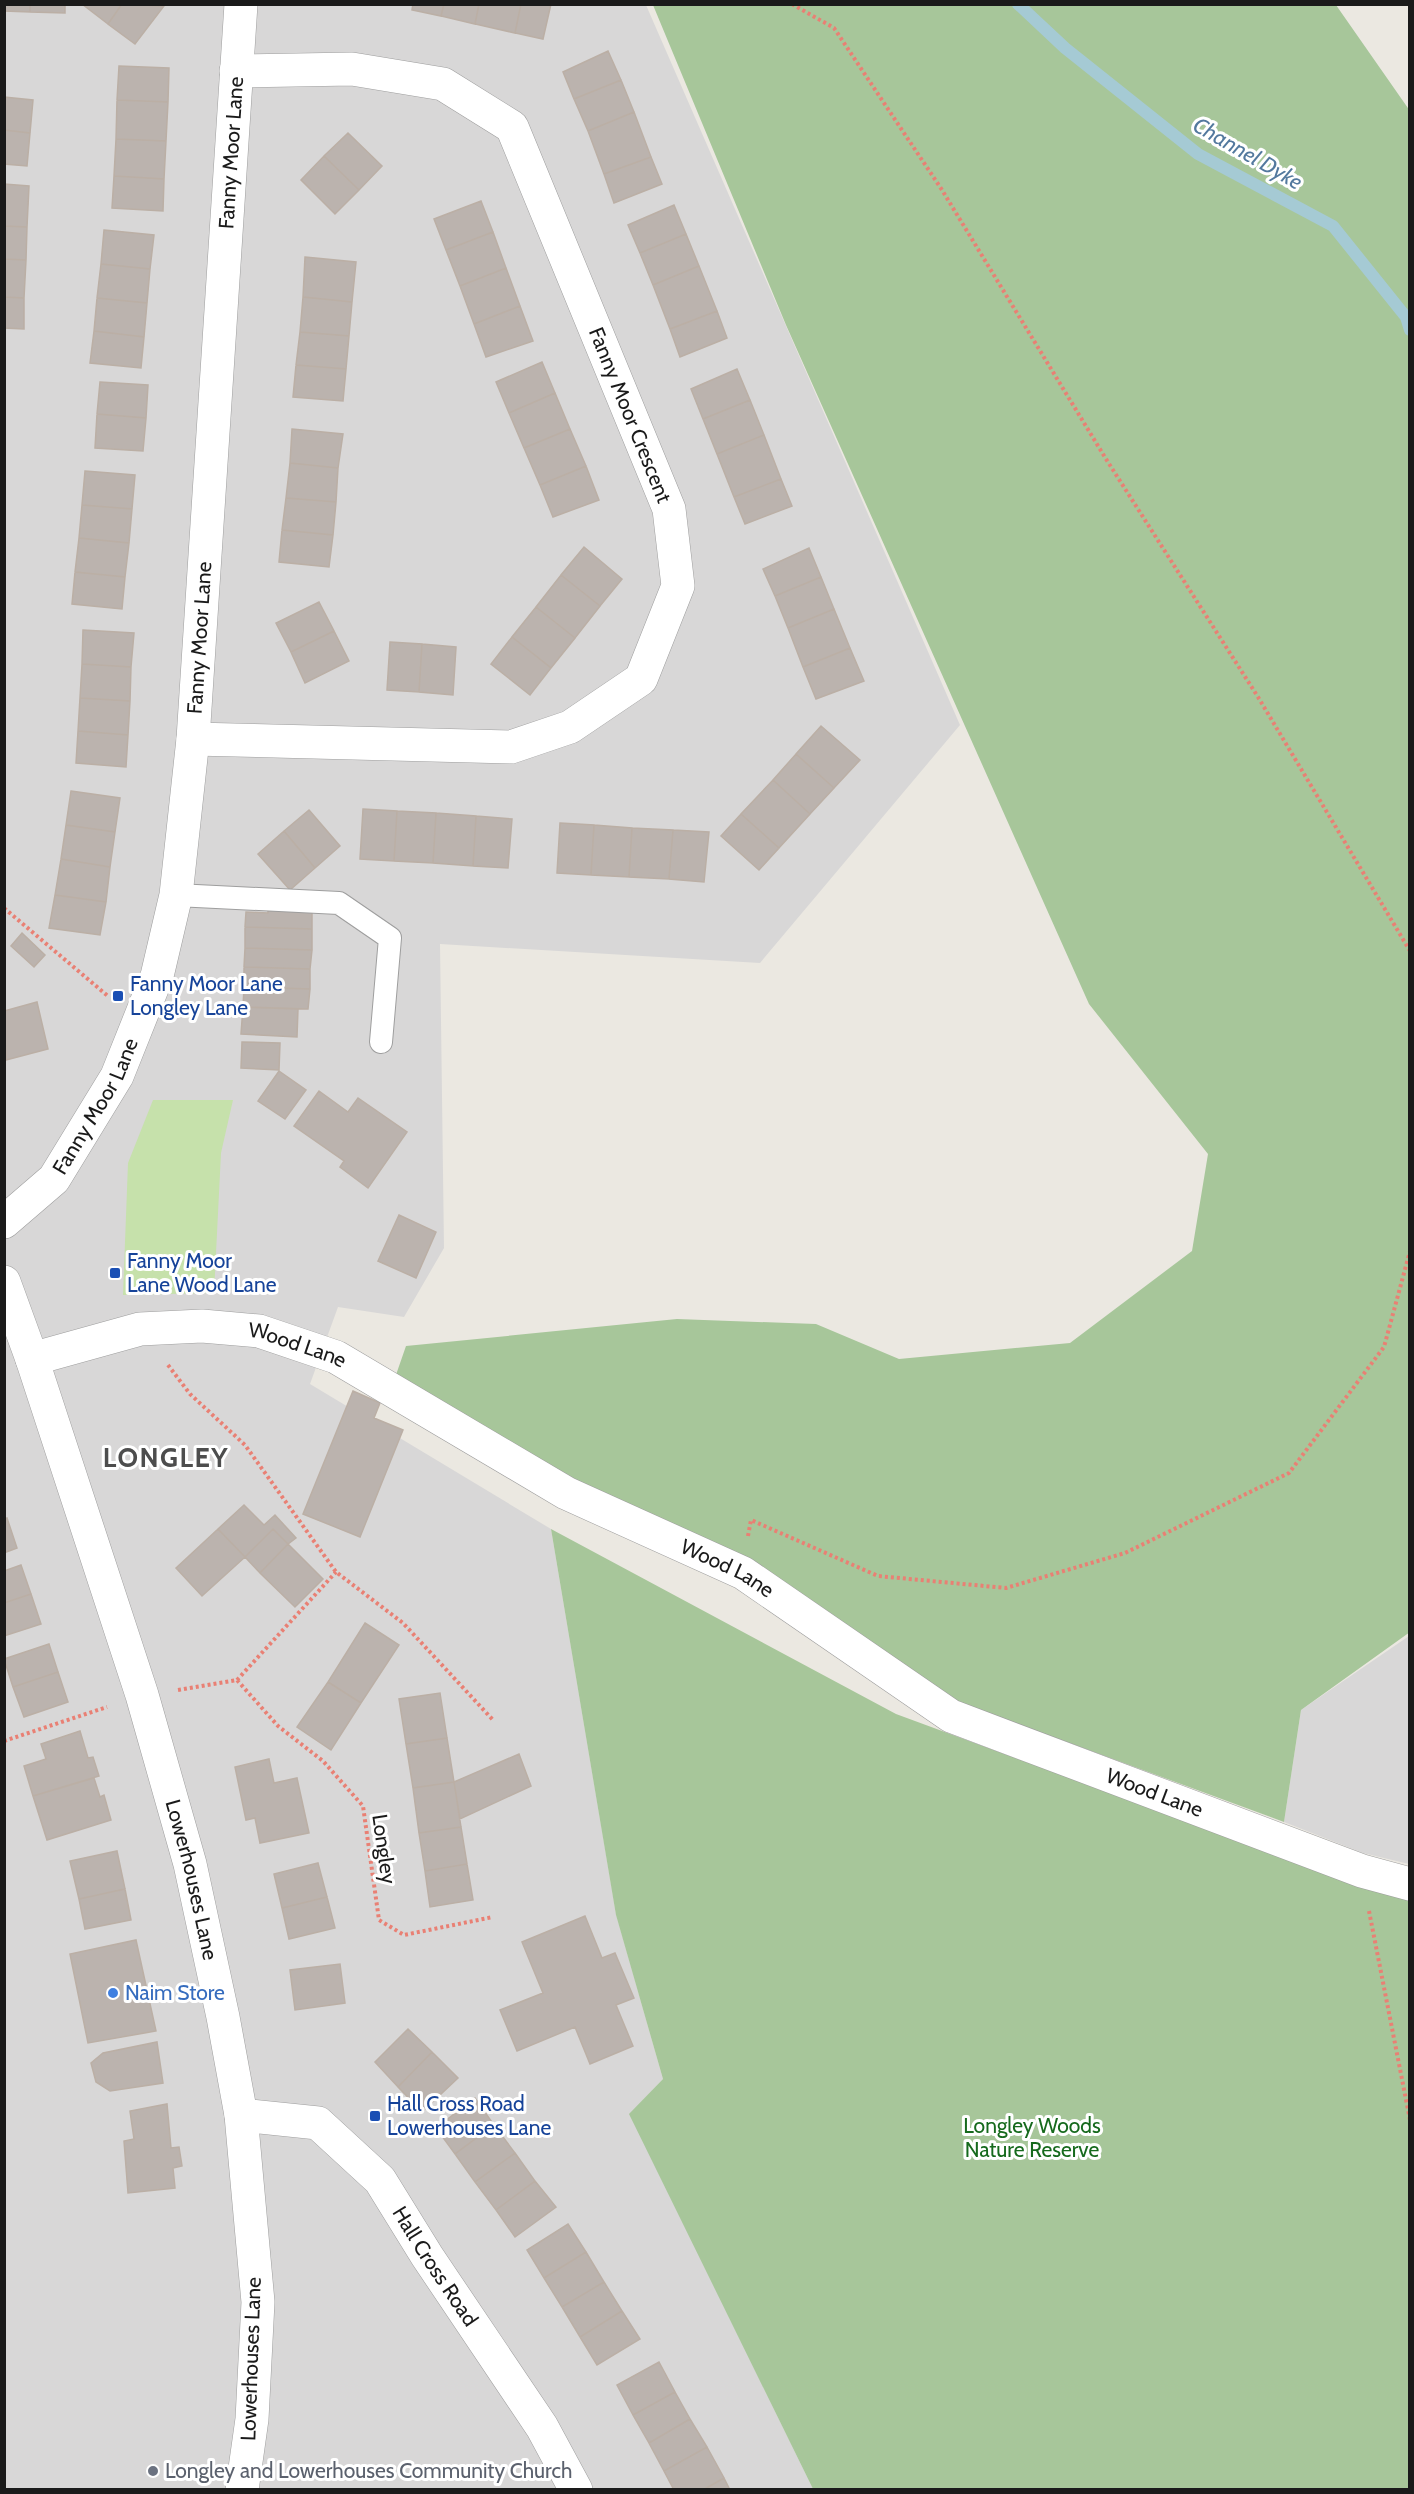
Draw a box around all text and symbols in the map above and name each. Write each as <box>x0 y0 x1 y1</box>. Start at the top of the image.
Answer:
street label: Fanny Moor Lane <box>213 75 248 230</box>
water label: Channel Dyke <box>1188 111 1307 196</box>
street label: Fanny Moor Crescent <box>584 323 677 506</box>
street label: Fanny Moor Lane <box>182 560 217 715</box>
place label: Fanny Moor Lane Longley Lane <box>130 971 283 1020</box>
marker: Fanny Moor Lane Longley Lane <box>111 989 125 1003</box>
street label: Fanny Moor Lane <box>47 1034 143 1179</box>
place label: Fanny Moor Lane Wood Lane <box>127 1248 277 1297</box>
marker: Fanny Moor Lane Wood Lane <box>108 1266 122 1280</box>
street label: Wood Lane <box>248 1317 352 1373</box>
district label: LONGLEY <box>103 1441 229 1474</box>
street label: Wood Lane <box>677 1534 779 1603</box>
street label: Wood Lane <box>1103 1763 1207 1822</box>
street label: Lowerhouses Lane <box>160 1797 223 1963</box>
street label: Longley <box>367 1812 402 1886</box>
place label: Naim Store <box>125 1980 225 2005</box>
marker: Naim Store <box>106 1986 120 2000</box>
place label: Hall Cross Road Lowerhouses Lane <box>387 2091 551 2140</box>
marker: Hall Cross Road Lowerhouses Lane <box>368 2109 382 2123</box>
park label: Longley Woods Nature Reserve <box>963 2113 1101 2162</box>
street label: Hall Cross Road <box>387 2202 484 2331</box>
street label: Lowerhouses Lane <box>235 2276 266 2441</box>
place label: Longley and Lowerhouses Community Church <box>165 2458 572 2483</box>
marker: Longley and Lowerhouses Community Church <box>146 2464 160 2478</box>

